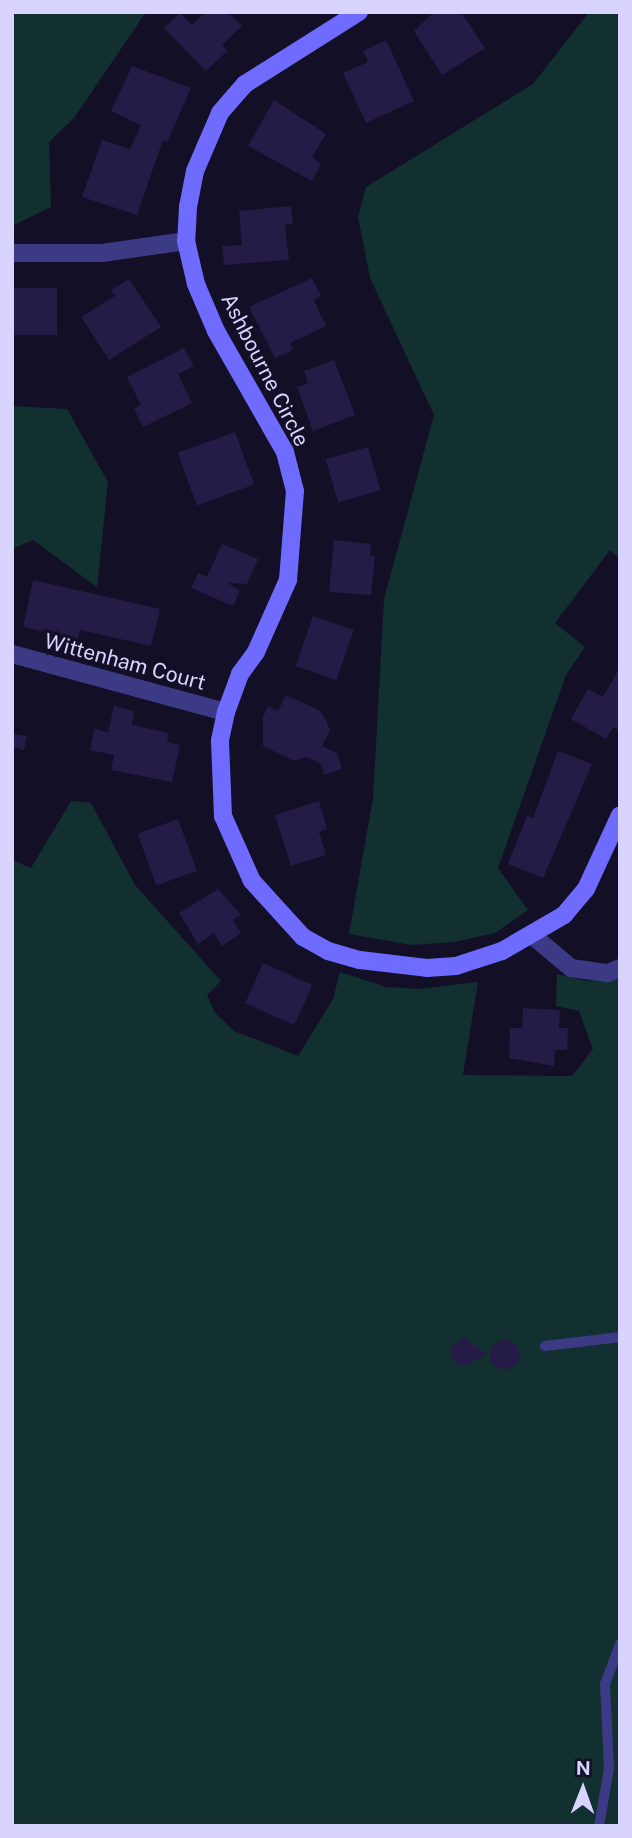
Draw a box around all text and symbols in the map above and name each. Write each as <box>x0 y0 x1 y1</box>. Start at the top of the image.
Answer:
street label: Ashbourne Circle <box>216 289 314 451</box>
street label: Wittenham Court <box>42 628 208 696</box>
north arrow <box>548 1754 618 1824</box>
text: N <box>576 1757 591 1779</box>

